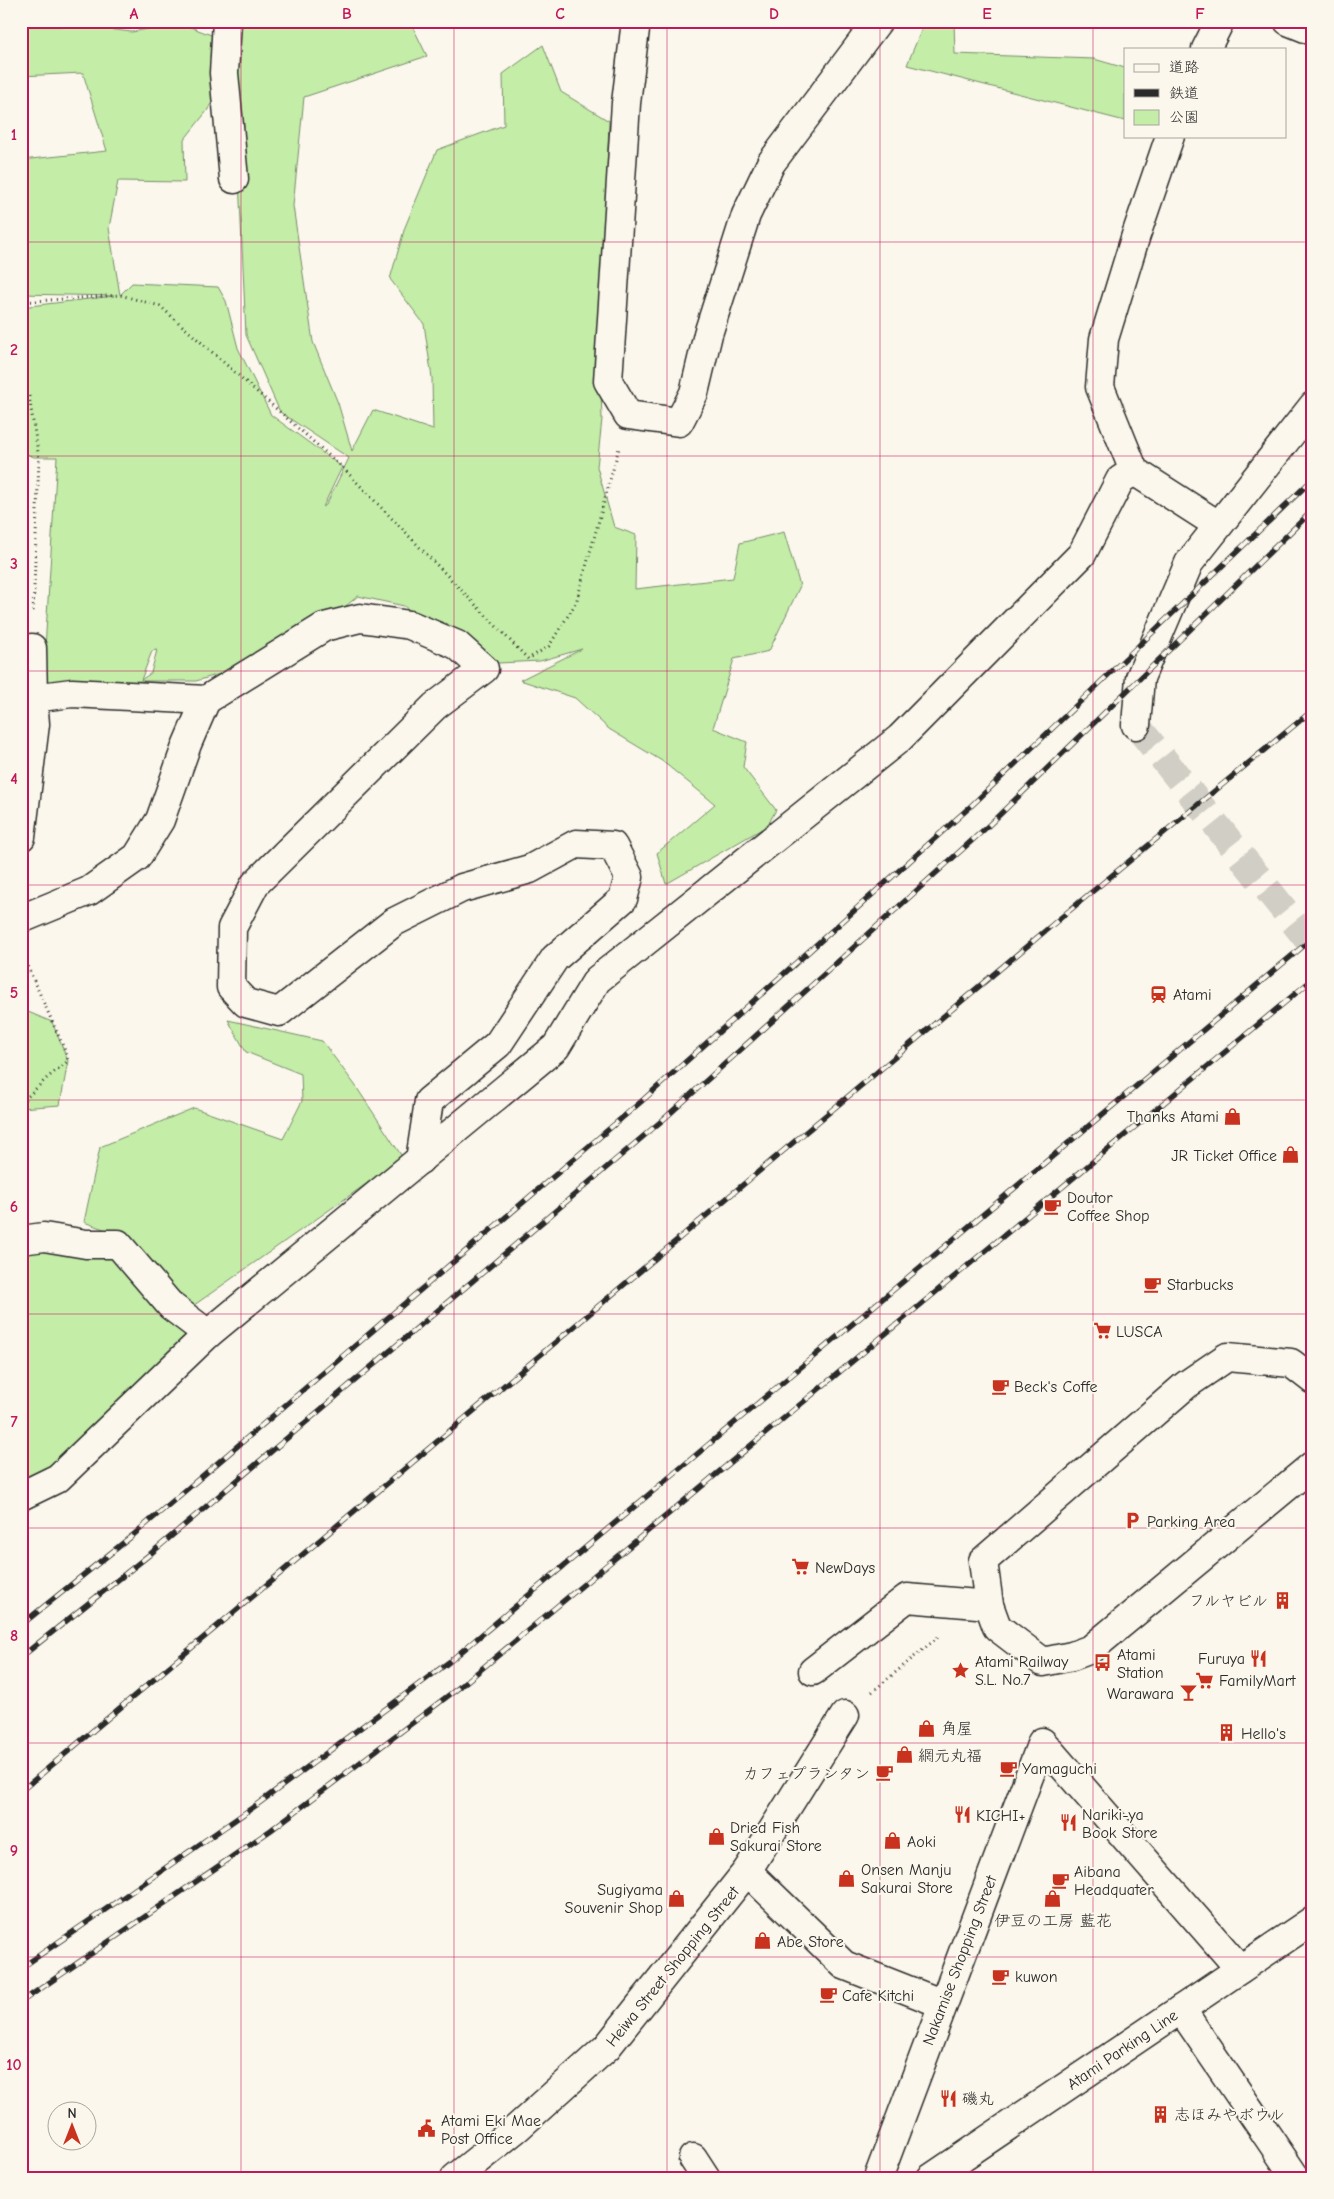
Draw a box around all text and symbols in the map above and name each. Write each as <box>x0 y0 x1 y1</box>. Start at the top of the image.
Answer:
text: A <box>130 5 139 23</box>
text: B <box>342 5 352 23</box>
text: C <box>555 5 565 23</box>
text: D <box>769 5 779 23</box>
text: E <box>982 5 992 23</box>
text: F <box>1195 5 1205 23</box>
legend <box>1124 48 1286 138</box>
text: 道路 <box>1169 58 1199 76</box>
text: 鉄道 <box>1169 84 1199 102</box>
text: 公園 <box>1169 108 1199 126</box>
text: 1 <box>11 126 17 144</box>
text: 2 <box>10 341 18 359</box>
text: 3 <box>10 555 18 573</box>
text: 4 <box>10 770 18 788</box>
text: 5 <box>10 984 18 1002</box>
station icon: Atami <box>1149 984 1169 1004</box>
place label: Atami <box>1173 986 1212 1004</box>
shop icon: Thanks Atami <box>1223 1106 1243 1126</box>
place label: Thanks Atami <box>1127 1108 1219 1126</box>
shop icon: JR Ticket Office <box>1281 1145 1301 1165</box>
place label: JR Ticket Office <box>1171 1147 1277 1165</box>
place label: Doutor Coffee Shop <box>1067 1189 1150 1225</box>
cafe icon: Doutor Coffee Shop <box>1043 1196 1063 1216</box>
text: 6 <box>10 1198 18 1216</box>
cafe icon: Starbucks <box>1143 1274 1163 1294</box>
place label: Starbucks <box>1167 1276 1234 1294</box>
supermarket icon: LUSCA <box>1092 1321 1112 1341</box>
place label: LUSCA <box>1116 1323 1163 1341</box>
cafe icon: Beck's Coffe <box>990 1376 1010 1396</box>
place label: Beck's Coffe <box>1014 1378 1097 1396</box>
text: 7 <box>10 1413 18 1431</box>
parking icon: Parking Area <box>1123 1511 1143 1531</box>
place label: Parking Area <box>1147 1513 1236 1531</box>
supermarket icon: NewDays <box>791 1557 811 1577</box>
place label: NewDays <box>815 1559 876 1577</box>
building icon: フルヤビル <box>1272 1590 1292 1610</box>
place label: フルヤビル <box>1189 1592 1268 1610</box>
text: 8 <box>10 1627 18 1645</box>
place label: Atami Station <box>1117 1646 1164 1682</box>
restaurant icon: Furuya <box>1249 1648 1269 1668</box>
place label: Furuya <box>1198 1650 1245 1668</box>
place label: Atami Railway S.L. No.7 <box>975 1653 1069 1689</box>
bus stop icon: Atami Station <box>1093 1653 1113 1673</box>
place icon: Atami Railway S.L. No.7 <box>951 1660 971 1680</box>
supermarket icon: FamilyMart <box>1195 1670 1215 1690</box>
place label: FamilyMart <box>1219 1672 1296 1690</box>
bar icon: Warawara <box>1178 1683 1198 1703</box>
place label: Warawara <box>1107 1685 1174 1703</box>
shop icon: 角屋 <box>917 1718 937 1738</box>
place label: 角屋 <box>941 1720 973 1738</box>
building icon: Hello's <box>1217 1723 1237 1743</box>
place label: Hello's <box>1241 1725 1286 1743</box>
shop icon: 網元丸福 <box>894 1745 914 1765</box>
place label: 網元丸福 <box>918 1747 982 1765</box>
cafe icon: Yamaguchi <box>998 1758 1018 1778</box>
place label: Yamaguchi <box>1022 1760 1097 1778</box>
cafe icon: カフェプランタン <box>874 1763 894 1783</box>
place label: カフェプランタン <box>743 1765 870 1783</box>
restaurant icon: KICHI+ <box>952 1805 972 1825</box>
place label: Nariki-ya Book Store <box>1082 1806 1157 1842</box>
place label: KICHI+ <box>976 1807 1026 1825</box>
restaurant icon: Nariki-ya Book Store <box>1058 1813 1078 1833</box>
place label: Dried Fish Sakurai Store <box>730 1819 822 1855</box>
shop icon: Dried Fish Sakurai Store <box>706 1826 726 1846</box>
shop icon: Aoki <box>883 1831 903 1851</box>
place label: Aoki <box>907 1833 936 1851</box>
text: 9 <box>10 1842 18 1860</box>
place label: Onsen Manju Sakurai Store <box>861 1861 953 1897</box>
place label: Aibana Headquater <box>1074 1863 1154 1899</box>
shop icon: Onsen Manju Sakurai Store <box>837 1868 857 1888</box>
cafe icon: Aibana Headquater <box>1050 1870 1070 1890</box>
street label: Nakamise Shopping Street <box>919 1872 1001 2048</box>
place label: Sugiyama Souvenir Shop <box>565 1881 663 1917</box>
street label: Heiwa Street Shopping Street <box>603 1883 743 2050</box>
shop icon: Sugiyama Souvenir Shop <box>667 1888 687 1908</box>
shop icon: 伊豆の工房 藍花 <box>1043 1889 1063 1909</box>
place label: 伊豆の工房 藍花 <box>994 1912 1112 1930</box>
shop icon: Abe Store <box>753 1931 773 1951</box>
place label: Abe Store <box>777 1933 844 1951</box>
cafe icon: kuwon <box>991 1966 1011 1986</box>
place label: kuwon <box>1015 1968 1058 1986</box>
cafe icon: Cafe Kitchi <box>818 1985 838 2005</box>
place label: Cafe Kitchi <box>842 1987 914 2005</box>
street label: Atami Parking Line <box>1064 2006 1181 2093</box>
text: 10 <box>6 2056 22 2074</box>
restaurant icon: 磯丸 <box>938 2088 958 2108</box>
place label: 磯丸 <box>962 2090 994 2108</box>
north arrow <box>48 2102 98 2152</box>
building icon: 志ほみやボウル <box>1150 2104 1170 2124</box>
text: N <box>67 2105 77 2122</box>
place label: 志ほみやボウル <box>1174 2106 1285 2124</box>
place label: Atami Eki Mae Post Office <box>441 2112 541 2148</box>
public building icon: Atami Eki Mae Post Office <box>417 2119 437 2139</box>

